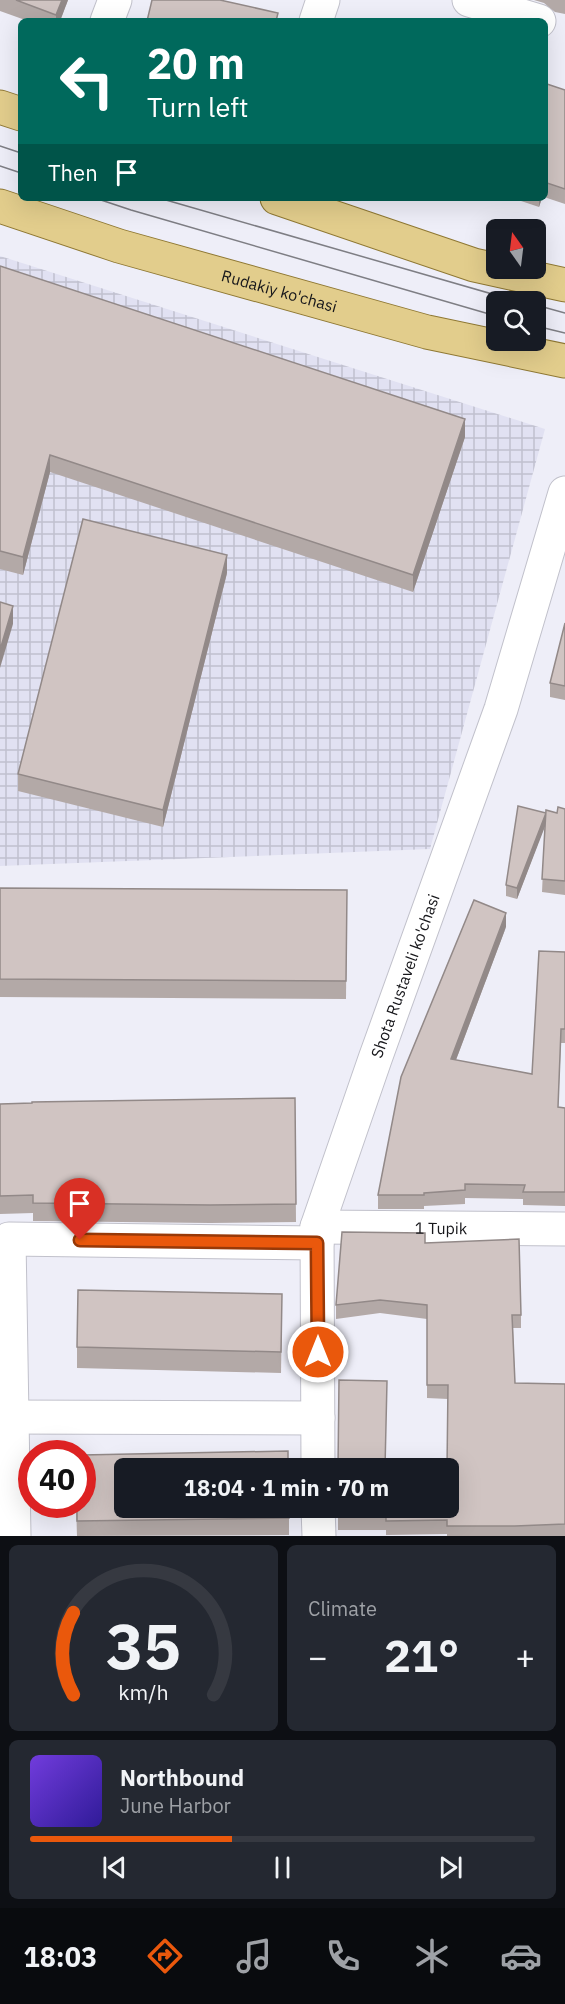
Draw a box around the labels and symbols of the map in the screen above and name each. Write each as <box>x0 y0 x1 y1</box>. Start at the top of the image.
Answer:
north arrow <box>486 219 546 279</box>
street label: Rudakiy ko'chasi <box>219 265 339 316</box>
street label: Shota Rustaveli ko'chasi <box>366 891 444 1061</box>
pin <box>54 1178 105 1240</box>
street label: 1 Tupik <box>415 1218 468 1238</box>
position arrow <box>286 1320 350 1384</box>
speed limit sign: 40 <box>18 1440 96 1518</box>

